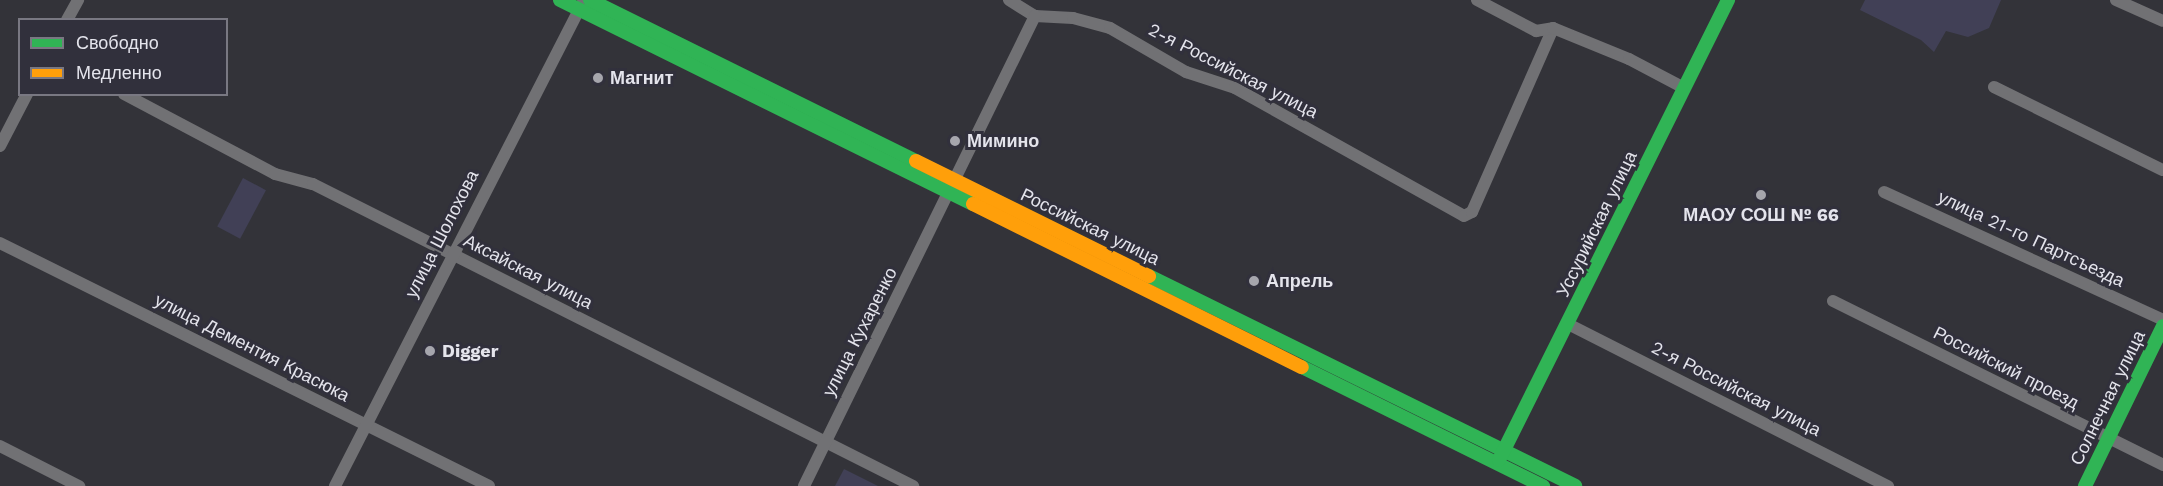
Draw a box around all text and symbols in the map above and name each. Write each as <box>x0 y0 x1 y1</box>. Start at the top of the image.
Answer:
legend <box>18 18 228 96</box>
street label: 2-я Российская улица <box>1145 19 1321 123</box>
text: Свободно <box>76 32 159 53</box>
text: Медленно <box>76 62 162 83</box>
place label: Магнит <box>610 67 673 89</box>
marker: Магнит <box>591 71 605 85</box>
place label: Мимино <box>967 130 1039 152</box>
marker: Мимино <box>948 134 962 148</box>
street label: Уссурийская улица <box>1552 147 1642 301</box>
street label: улица Шолохова <box>401 167 483 301</box>
street label: Российская улица <box>1017 184 1163 270</box>
street label: улица 21-го Партсъезда <box>1934 186 2128 292</box>
marker: МАОУ СОШ № 66 <box>1754 188 1768 202</box>
place label: МАОУ СОШ № 66 <box>1683 204 1839 226</box>
street label: Аксайская улица <box>460 230 596 314</box>
street label: улица Кухаренко <box>818 264 902 400</box>
place label: Апрель <box>1266 270 1333 292</box>
marker: Апрель <box>1247 274 1261 288</box>
street label: улица Дементия Красюка <box>151 289 353 407</box>
street label: Российский проезд <box>1930 322 2082 414</box>
street label: Солнечная улица <box>2066 327 2150 469</box>
street label: 2-я Российская улица <box>1648 337 1824 441</box>
place label: Digger <box>442 340 499 362</box>
marker: Digger <box>423 344 437 358</box>

